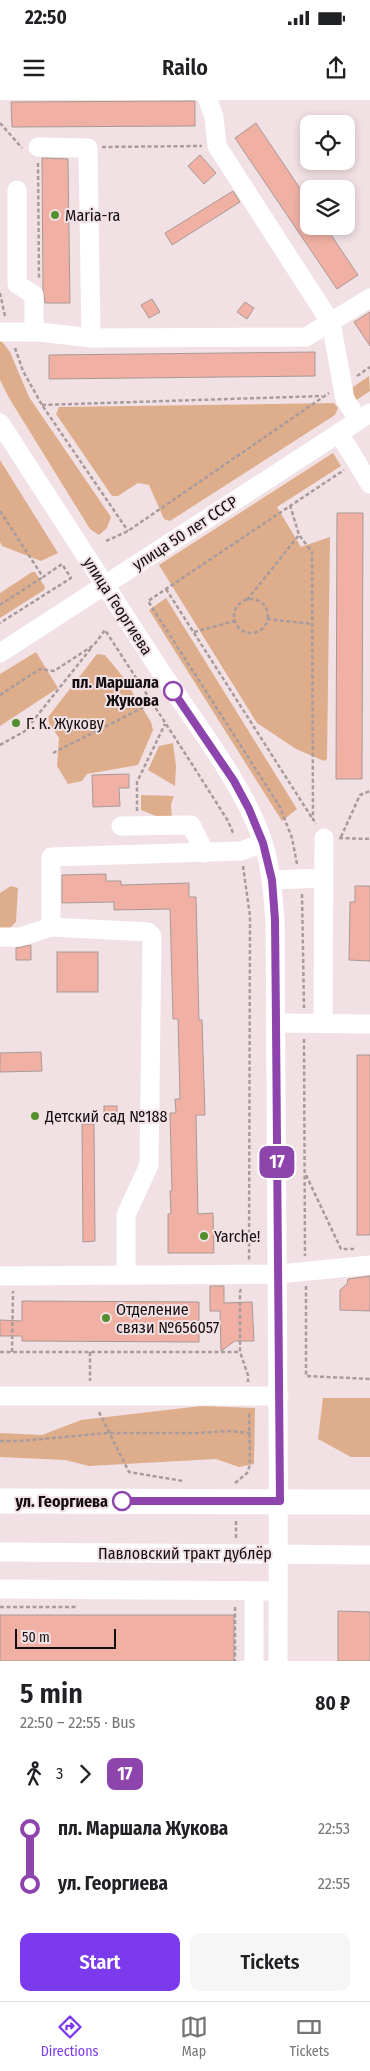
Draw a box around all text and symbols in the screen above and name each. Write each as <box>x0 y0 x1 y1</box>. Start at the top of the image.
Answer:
text: 22:50 <box>25 6 67 29</box>
icon: menu <box>20 54 48 82</box>
text: Railo <box>162 54 208 81</box>
icon: share <box>322 54 350 82</box>
map controls <box>300 115 355 235</box>
button: locate <box>300 115 355 170</box>
button: layers <box>300 180 355 235</box>
place label: Maria-ra <box>65 206 121 225</box>
marker: Maria-ra <box>49 209 61 221</box>
street label: улица 50 лет СССР <box>129 492 241 574</box>
street label: улица Георгиева <box>79 554 157 659</box>
place label: пл. Маршала Жукова <box>72 673 159 710</box>
marker: пл. Маршала Жукова <box>163 681 183 701</box>
place label: Г. К. Жукову <box>26 714 105 733</box>
marker: Г. К. Жукову <box>10 717 22 729</box>
place label: Детский сад №188 <box>44 1107 168 1126</box>
marker: Детский сад №188 <box>29 1110 41 1122</box>
line badge: 17 <box>254 1146 300 1178</box>
text: 17 <box>269 1151 285 1173</box>
place label: Yarche! <box>214 1227 261 1246</box>
marker: Yarche! <box>198 1230 210 1242</box>
place label: Отделение связи №656057 <box>116 1300 220 1337</box>
marker: Отделение связи №656057 <box>100 1312 112 1324</box>
marker: ул. Георгиева <box>112 1491 132 1511</box>
place label: ул. Георгиева <box>14 1492 108 1511</box>
street label: Павловский тракт дублёр <box>98 1544 272 1563</box>
scale bar <box>15 1626 116 1649</box>
text: 50 m <box>22 1629 50 1646</box>
text: 5 min <box>20 1677 83 1710</box>
text: 80 ₽ <box>315 1692 350 1715</box>
text: 22:50 – 22:55 · Bus <box>20 1713 135 1732</box>
icon: walk <box>20 1760 48 1788</box>
icon: forward <box>71 1760 99 1788</box>
text: 17 <box>117 1763 133 1785</box>
text: 3 <box>56 1764 63 1783</box>
text: пл. Маршала Жукова <box>58 1817 228 1840</box>
text: 22:53 <box>318 1819 350 1838</box>
text: ул. Георгиева <box>58 1872 168 1895</box>
text: 22:55 <box>318 1874 350 1893</box>
button: Start <box>20 1933 180 1991</box>
button: Tickets <box>190 1933 350 1991</box>
tab: Directions <box>41 2013 99 2060</box>
tab: Map <box>180 2013 208 2060</box>
tab: Tickets <box>289 2013 329 2060</box>

